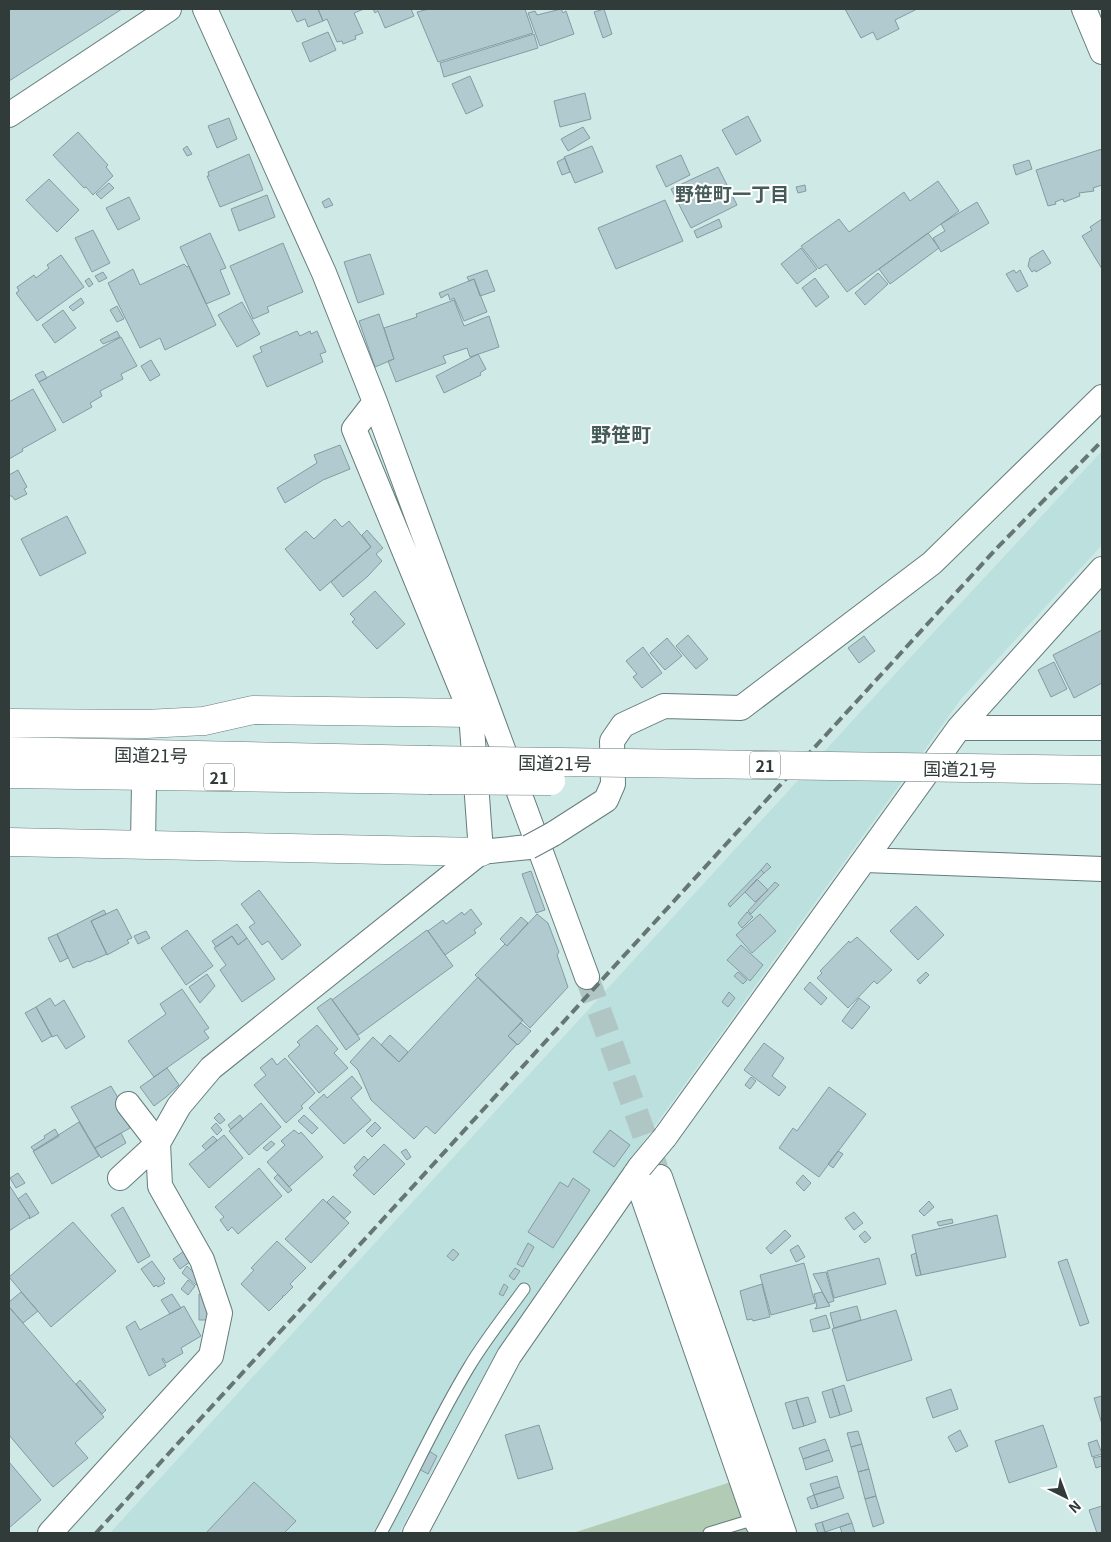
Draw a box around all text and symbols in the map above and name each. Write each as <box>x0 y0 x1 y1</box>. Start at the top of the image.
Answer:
district label: 野笹町一丁目 <box>675 179 789 206</box>
district label: 野笹町 <box>591 419 651 448</box>
street label: 国道21号 <box>114 740 188 768</box>
street label: 国道21号 <box>518 748 592 776</box>
road number: 21 <box>750 752 780 778</box>
street label: 国道21号 <box>923 754 997 782</box>
road number: 21 <box>204 764 234 790</box>
north arrow <box>1041 1472 1091 1522</box>
text: N <box>1065 1496 1086 1518</box>

